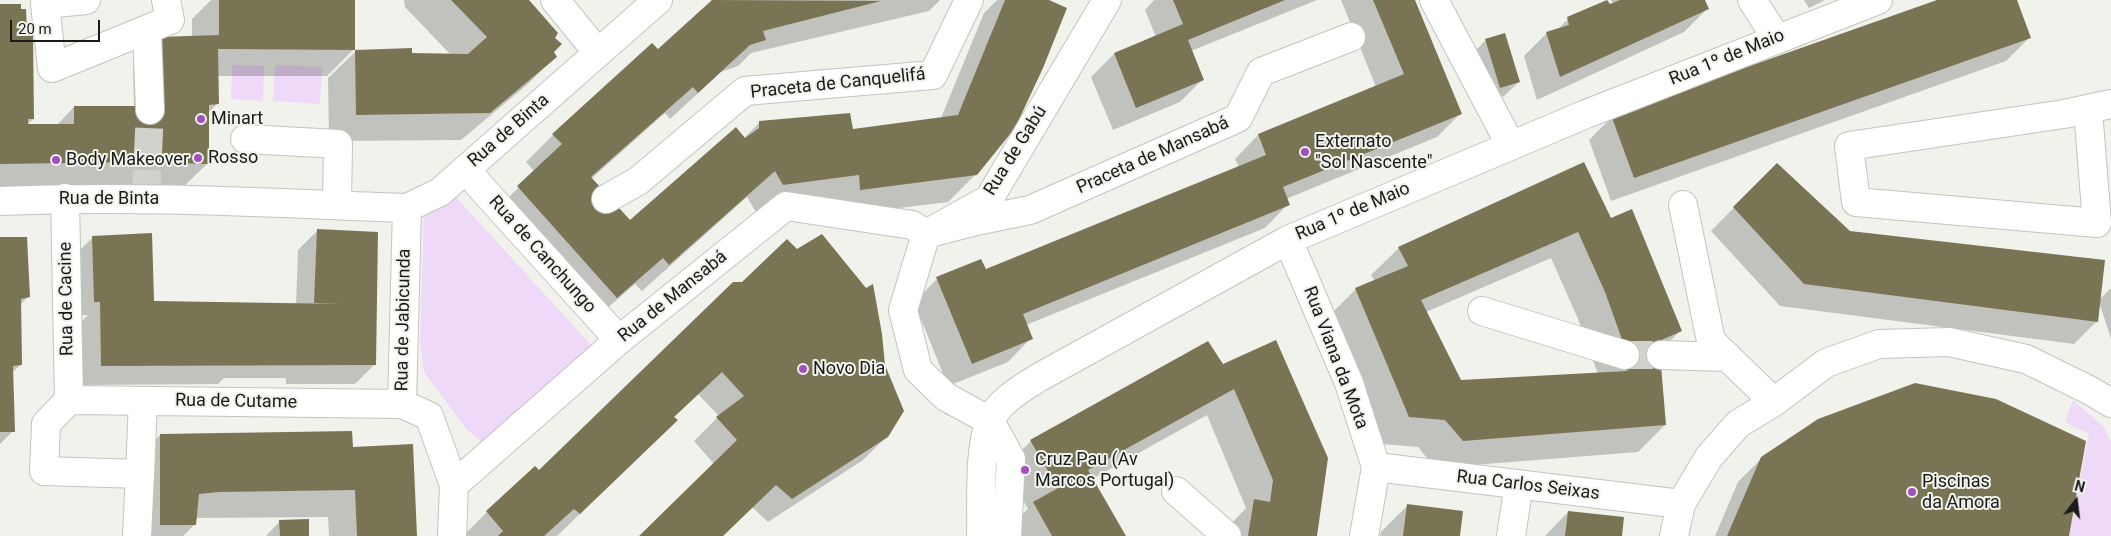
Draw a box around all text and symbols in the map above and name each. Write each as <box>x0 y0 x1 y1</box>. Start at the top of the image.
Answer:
scale bar <box>12 10 102 42</box>
text: 20 m <box>18 20 52 38</box>
street label: Rua 1º de Maio <box>1666 25 1788 91</box>
street label: Praceta de Canquelifá <box>749 64 927 104</box>
street label: Rua de Binta <box>464 90 554 172</box>
street label: Rua de Gabú <box>980 102 1052 200</box>
place label: Minart <box>211 108 263 130</box>
marker: Minart <box>195 113 207 125</box>
street label: Praceta de Mansabá <box>1073 113 1233 199</box>
place label: Externato "Sol Nascente" <box>1315 131 1432 173</box>
marker: Externato "Sol Nascente" <box>1299 146 1311 158</box>
place label: Rosso <box>208 147 258 169</box>
place label: Body Makeover <box>66 149 189 171</box>
marker: Rosso <box>192 152 204 164</box>
marker: Body Makeover <box>50 154 62 166</box>
street label: Rua 1º de Maio <box>1292 178 1414 246</box>
street label: Rua de Binta <box>59 188 159 210</box>
street label: Rua de Canchungo <box>484 192 600 318</box>
street label: Rua de Cacine <box>55 242 79 356</box>
street label: Rua de Mansabá <box>614 246 732 348</box>
street label: Rua de Jabicunda <box>392 248 416 392</box>
street label: Rua Viana da Mota <box>1298 284 1372 432</box>
place label: Novo Dia <box>813 358 885 380</box>
marker: Novo Dia <box>797 363 809 375</box>
street label: Rua de Cutame <box>175 390 297 414</box>
place label: Cruz Pau (Av Marcos Portugal) <box>1035 449 1174 492</box>
marker: Cruz Pau (Av Marcos Portugal) <box>1019 464 1031 476</box>
street label: Rua Carlos Seixas <box>1455 467 1601 505</box>
place label: Piscinas da Amora <box>1922 471 2000 514</box>
north arrow <box>2051 476 2101 526</box>
text: N <box>2073 478 2087 496</box>
marker: Piscinas da Amora <box>1906 486 1918 498</box>

